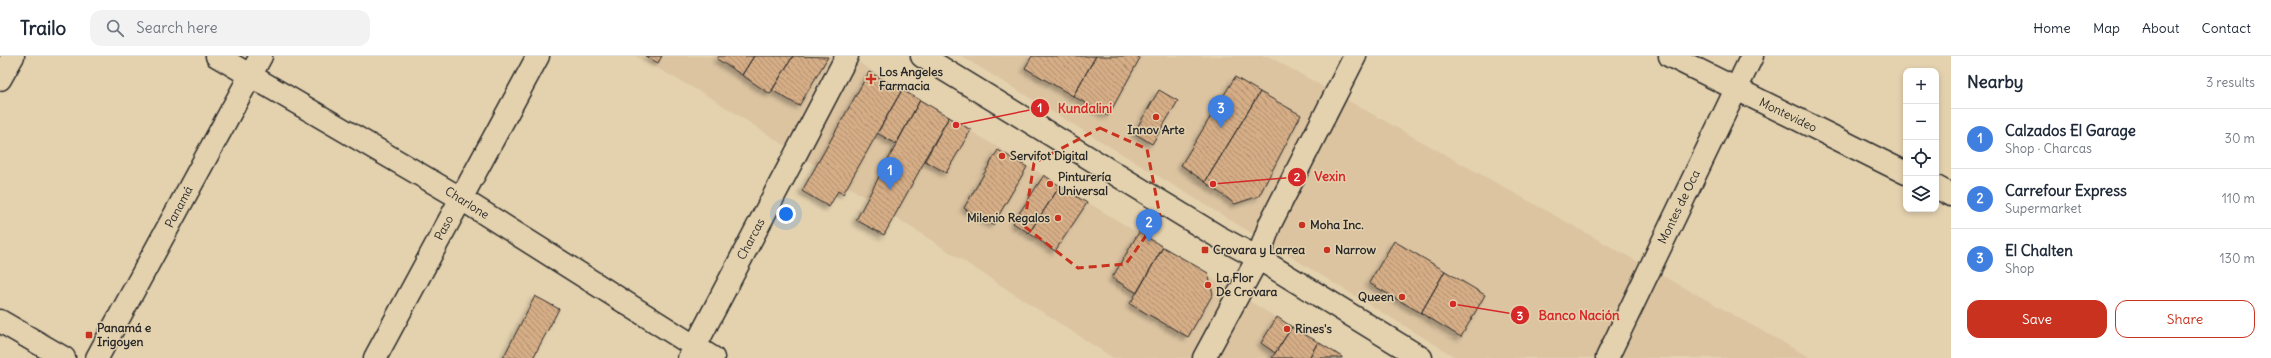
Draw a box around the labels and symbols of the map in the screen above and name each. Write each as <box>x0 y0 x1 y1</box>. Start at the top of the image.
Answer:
place label: Los Angeles Farmacia <box>879 64 943 93</box>
marker: Los Angeles Farmacia <box>866 74 876 84</box>
street label: Montevideo <box>1757 94 1820 135</box>
pin: 3 <box>1208 95 1234 128</box>
callout: Kundalini <box>1030 96 1120 121</box>
text: 1 <box>1038 100 1042 115</box>
text: Kundalini <box>1058 100 1112 117</box>
marker: Innov Arte <box>1151 112 1161 122</box>
place label: Innov Arte <box>1127 122 1185 137</box>
place label: Servifot Digital <box>1010 148 1088 164</box>
marker: Servifot Digital <box>997 151 1007 161</box>
pin: 1 <box>877 157 903 190</box>
callout: Vexin <box>1287 164 1354 189</box>
street label: Montes de Oca <box>1654 167 1703 246</box>
text: Vexin <box>1314 168 1346 185</box>
place label: Pinturería Universal <box>1058 169 1111 198</box>
text: 2 <box>1294 169 1301 184</box>
marker: Pinturería Universal <box>1045 179 1055 189</box>
street label: Panamá <box>161 183 196 230</box>
street label: Charlone <box>442 183 492 222</box>
your location <box>776 204 796 224</box>
pin: 2 <box>1136 209 1162 242</box>
place label: Milenio Regalos <box>967 210 1051 226</box>
street label: Paso <box>431 213 456 243</box>
marker: Milenio Regalos <box>1053 213 1063 223</box>
street label: Charcas <box>733 215 768 262</box>
place label: Moha Inc. <box>1310 217 1364 232</box>
marker: Moha Inc. <box>1297 220 1307 230</box>
place label: Crovara y Larrea <box>1213 242 1305 258</box>
place label: Narrow <box>1335 242 1376 257</box>
marker: Crovara y Larrea <box>1200 245 1210 255</box>
marker: Narrow <box>1322 245 1332 255</box>
place label: La Flor De Crovara <box>1216 270 1278 299</box>
marker: La Flor De Crovara <box>1203 280 1213 290</box>
place label: Queen <box>1358 289 1394 304</box>
marker: Queen <box>1397 292 1407 302</box>
callout: Banco Nación <box>1510 303 1627 328</box>
text: Banco Nación <box>1539 307 1620 324</box>
text: 3 <box>1517 308 1524 323</box>
place label: Panamá e Irigoyen <box>97 320 152 350</box>
place label: Rines's <box>1295 321 1332 336</box>
marker: Rines's <box>1282 324 1292 334</box>
marker: Panamá e Irigoyen <box>84 330 94 340</box>

